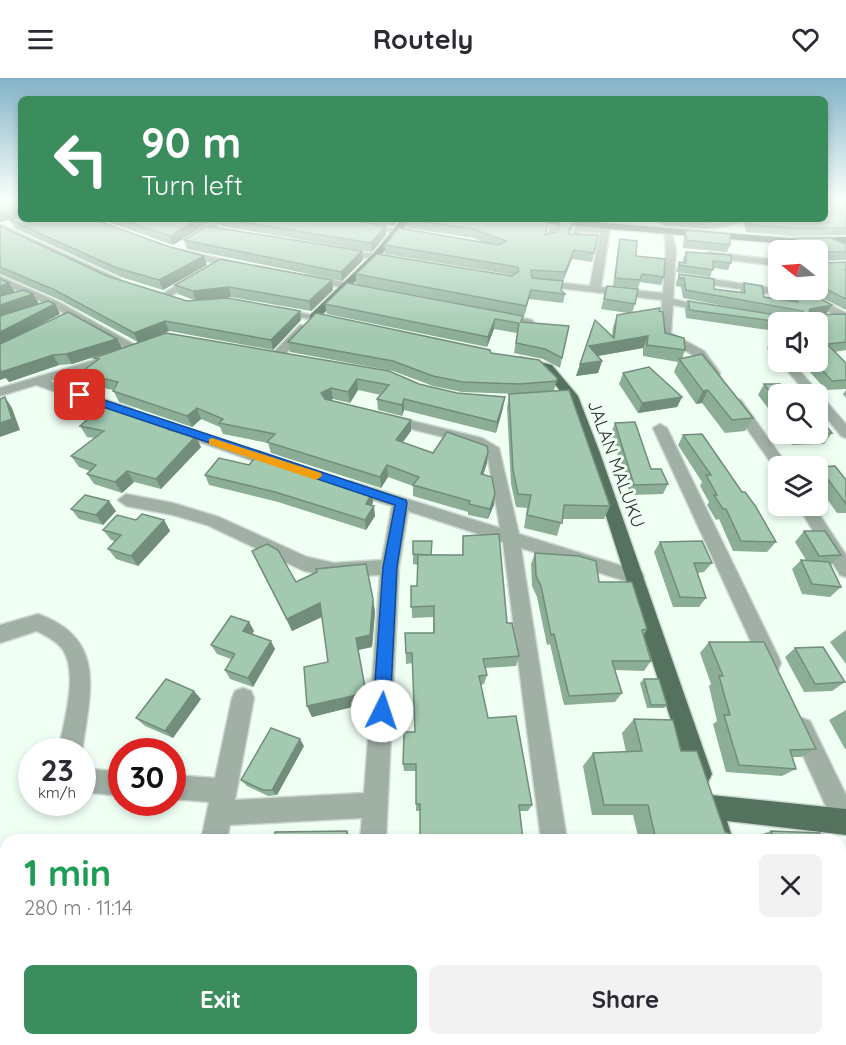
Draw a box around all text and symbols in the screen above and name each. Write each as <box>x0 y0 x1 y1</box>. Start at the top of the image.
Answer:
text: Routely <box>373 22 473 56</box>
icon: menu <box>24 23 57 56</box>
icon: heart <box>789 23 822 56</box>
text: 90 m <box>141 116 241 169</box>
icon: left <box>42 120 120 198</box>
text: Turn left <box>141 168 243 202</box>
north arrow <box>768 240 828 300</box>
map controls <box>768 240 828 516</box>
button: sound <box>768 312 828 372</box>
pin <box>54 369 105 420</box>
icon: arrive <box>63 378 96 411</box>
button: search <box>768 384 828 444</box>
street label: JALAN MALUKU <box>583 397 650 531</box>
button: layers <box>768 456 828 516</box>
position arrow <box>350 679 414 743</box>
speed limit sign: 30 <box>108 738 186 816</box>
text: 23 <box>40 751 74 789</box>
text: km/h <box>38 783 76 802</box>
text: 1 min <box>24 850 111 895</box>
button: close <box>759 854 822 917</box>
text: 280 m · 11:14 <box>24 895 132 920</box>
button: Exit <box>24 965 417 1034</box>
button: Share <box>429 965 822 1034</box>

